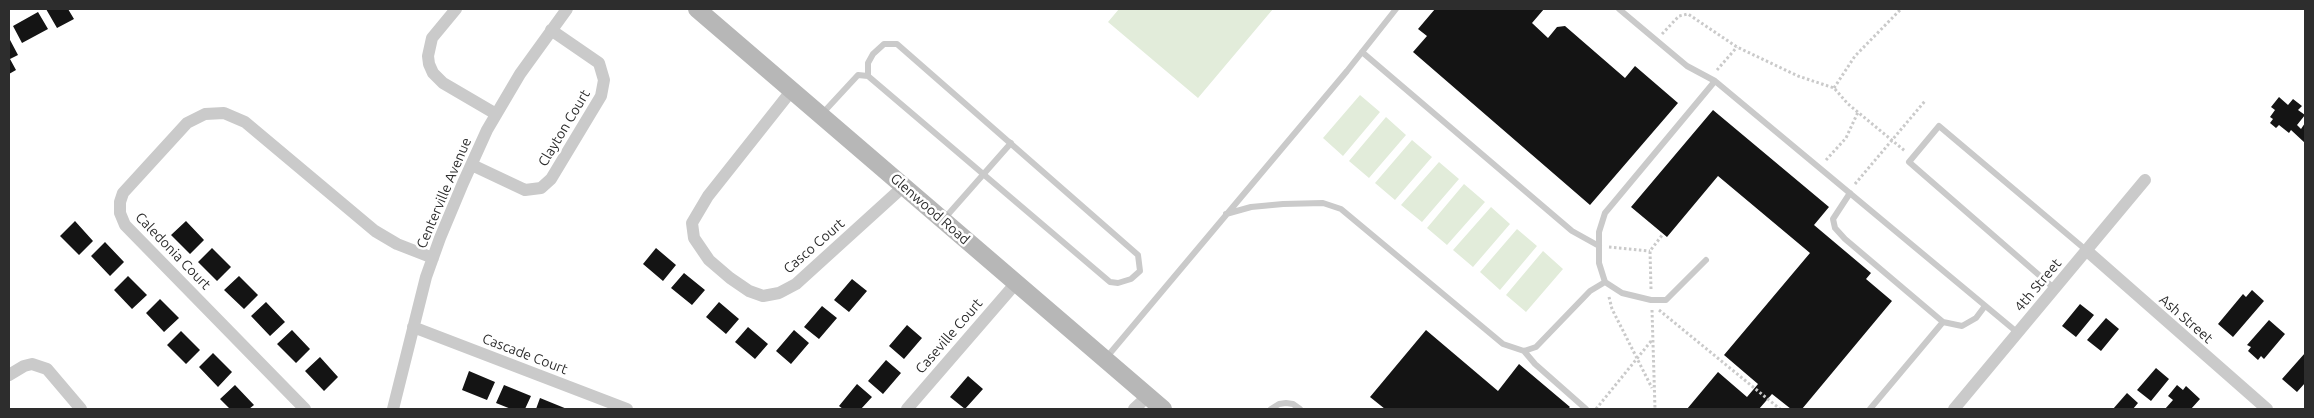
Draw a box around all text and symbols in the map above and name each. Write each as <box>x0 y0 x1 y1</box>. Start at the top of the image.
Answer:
street label: Clayton Court <box>534 87 594 169</box>
street label: Centerville Avenue <box>413 135 475 251</box>
street label: Glenwood Road <box>887 170 973 248</box>
street label: Caledonia Court <box>132 209 214 293</box>
street label: Casco Court <box>780 215 848 277</box>
street label: 4th Street <box>2011 255 2065 315</box>
street label: Ash Street <box>2156 291 2216 347</box>
street label: Caseville Court <box>912 295 986 377</box>
street label: Cascade Court <box>480 330 570 378</box>

